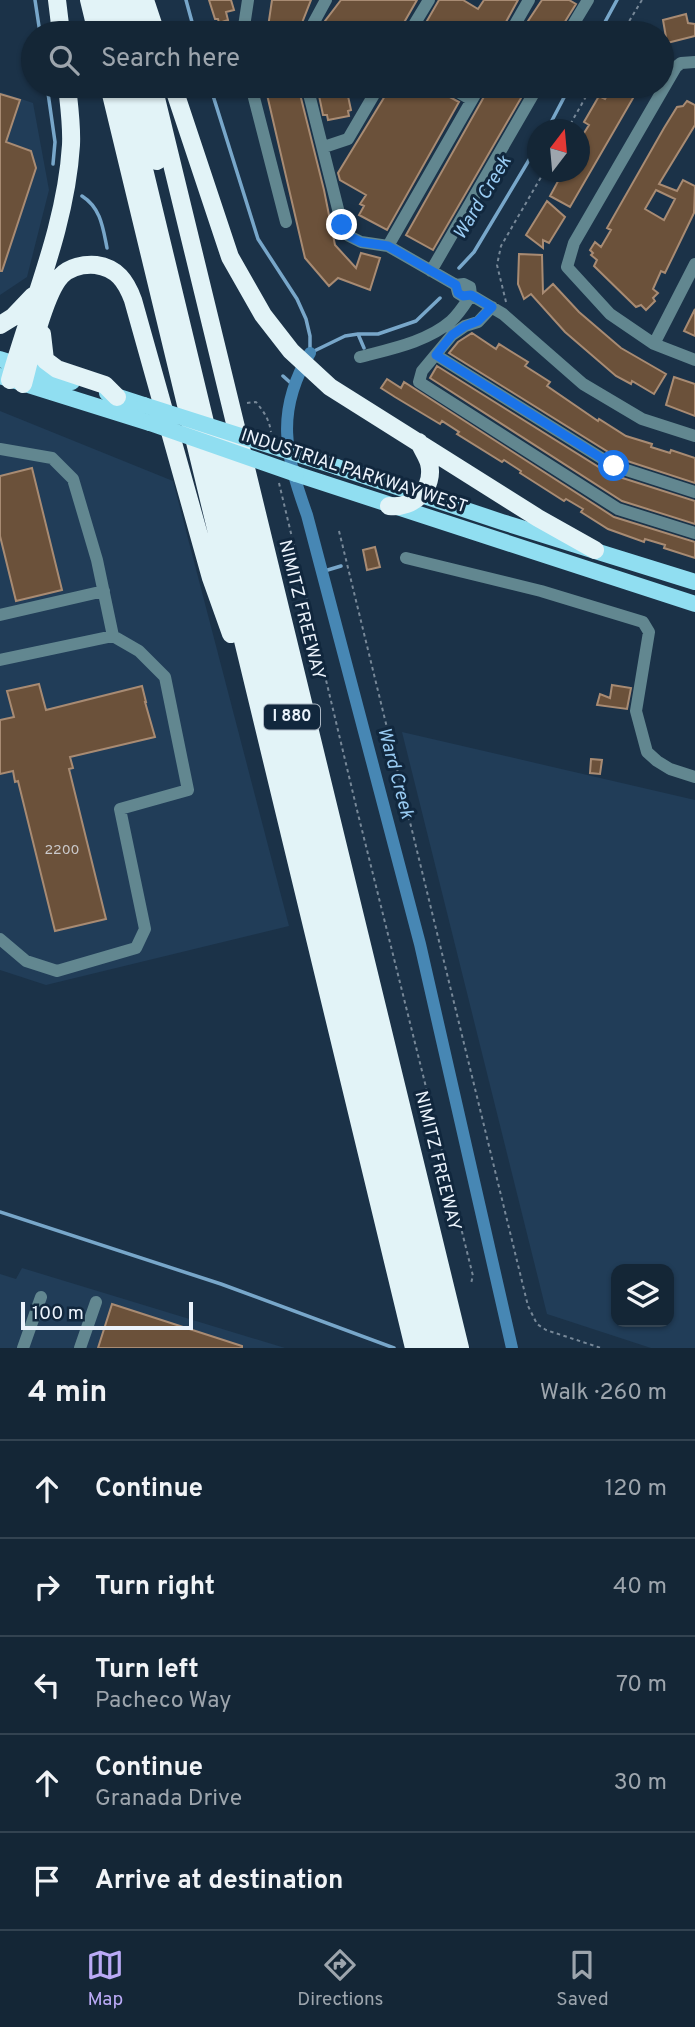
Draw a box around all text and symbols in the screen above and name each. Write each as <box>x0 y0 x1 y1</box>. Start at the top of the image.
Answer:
search box <box>21 21 674 98</box>
icon: search <box>45 41 83 79</box>
text: Search here <box>101 43 240 76</box>
north arrow <box>527 119 590 182</box>
water label: Ward Creek <box>449 151 518 244</box>
route end <box>326 209 357 240</box>
street label: INDUSTRIAL PARKWAY WEST <box>238 424 470 520</box>
route start <box>598 450 629 481</box>
street label: NIMITZ FREEWAY <box>272 538 330 682</box>
road number: I 880 <box>264 704 320 730</box>
water label: Ward Creek <box>371 724 419 822</box>
house number: 2200 <box>45 842 80 859</box>
street label: NIMITZ FREEWAY <box>408 1089 466 1233</box>
map controls <box>611 1264 674 1327</box>
button: layers <box>611 1264 674 1327</box>
scale bar <box>21 1299 192 1331</box>
text: 100 m <box>32 1302 84 1326</box>
text: 4 min <box>28 1375 107 1412</box>
text: Walk · 260 m <box>540 1379 667 1408</box>
icon: ahead <box>28 1470 66 1508</box>
text: Continue <box>95 1473 203 1506</box>
text: 120 m <box>605 1475 667 1504</box>
icon: right <box>28 1568 66 1606</box>
text: Turn right <box>95 1571 215 1604</box>
text: 40 m <box>613 1573 667 1602</box>
text: Turn left <box>95 1654 199 1687</box>
icon: left <box>28 1666 66 1704</box>
text: 70 m <box>616 1671 667 1700</box>
text: Pacheco Way <box>95 1687 231 1716</box>
text: Continue <box>95 1752 203 1785</box>
icon: ahead <box>28 1764 66 1802</box>
text: 30 m <box>614 1769 667 1798</box>
text: Granada Drive <box>95 1785 242 1814</box>
icon: arrive <box>28 1862 66 1900</box>
text: Arrive at destination <box>95 1865 343 1898</box>
tab: Map <box>86 1946 124 2012</box>
tab: Directions <box>297 1946 384 2012</box>
tab: Saved <box>556 1946 609 2012</box>

